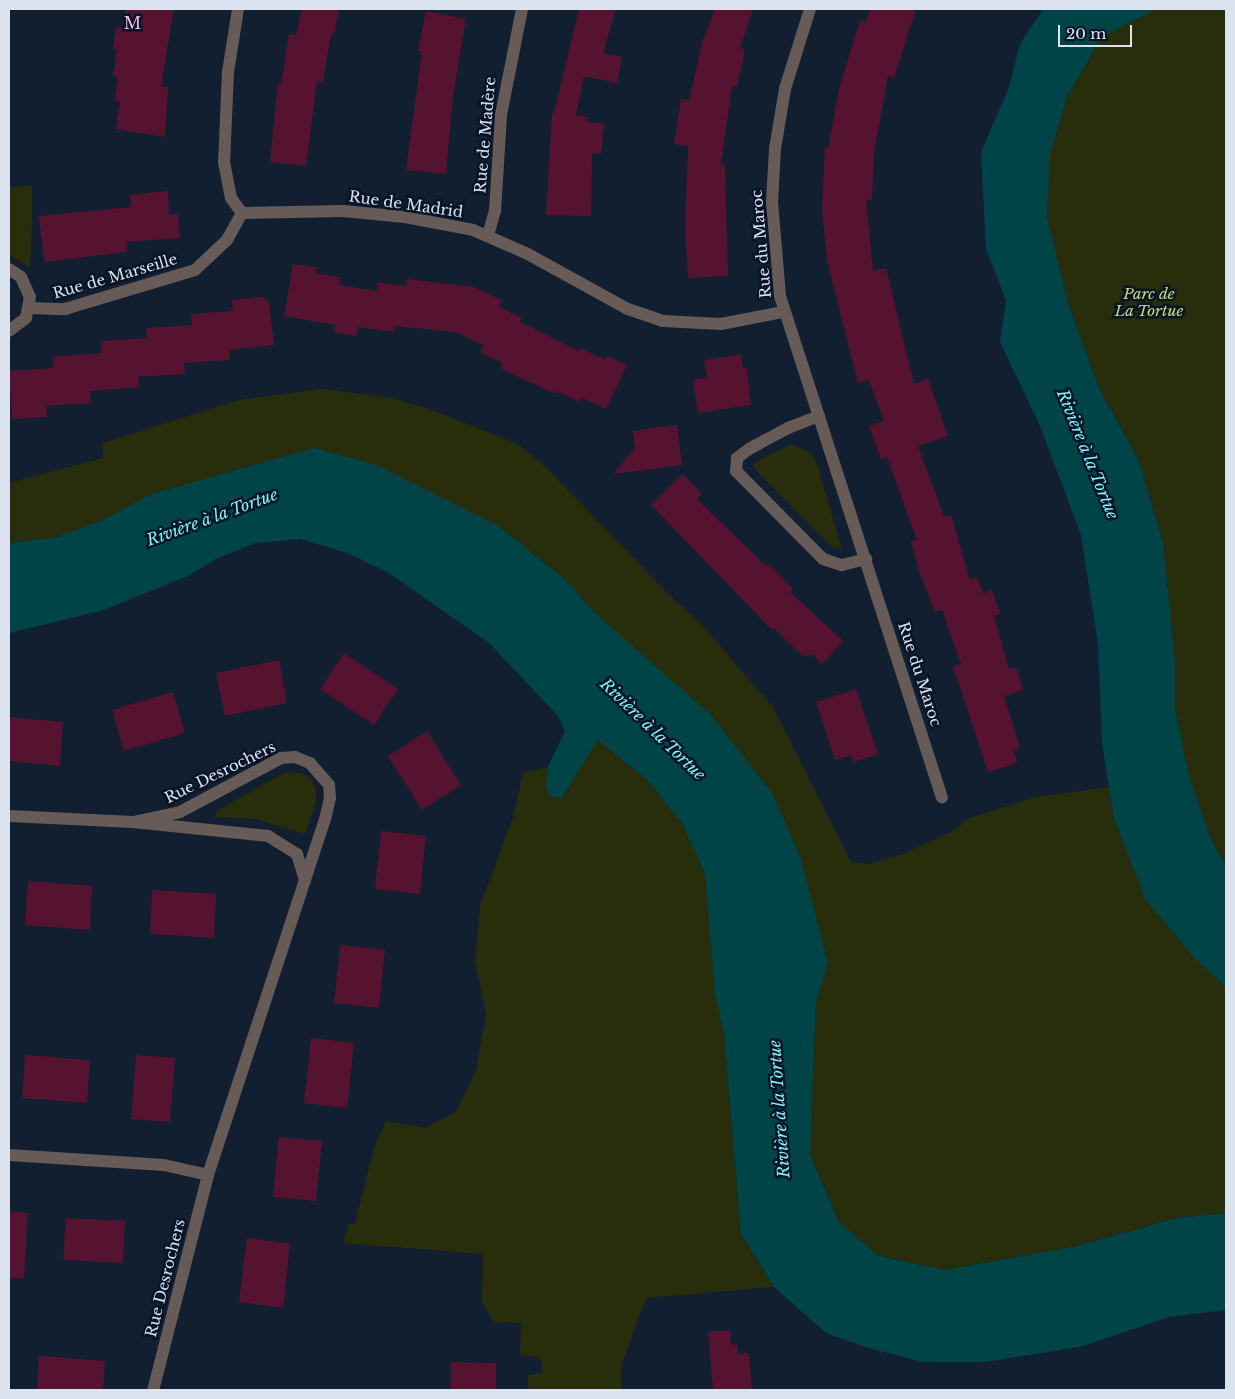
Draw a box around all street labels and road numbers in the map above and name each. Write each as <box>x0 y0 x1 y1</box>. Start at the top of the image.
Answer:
street label: Rue de Madère <box>471 76 499 194</box>
street label: Rue de Madrid <box>348 187 464 221</box>
street label: Rue du Maroc <box>747 189 775 299</box>
street label: Rue de Marseille <box>51 250 179 302</box>
street label: Rue du Maroc <box>895 620 945 728</box>
street label: Rue Desrochers <box>162 737 278 807</box>
street label: Rue Desrochers <box>142 1217 188 1339</box>

